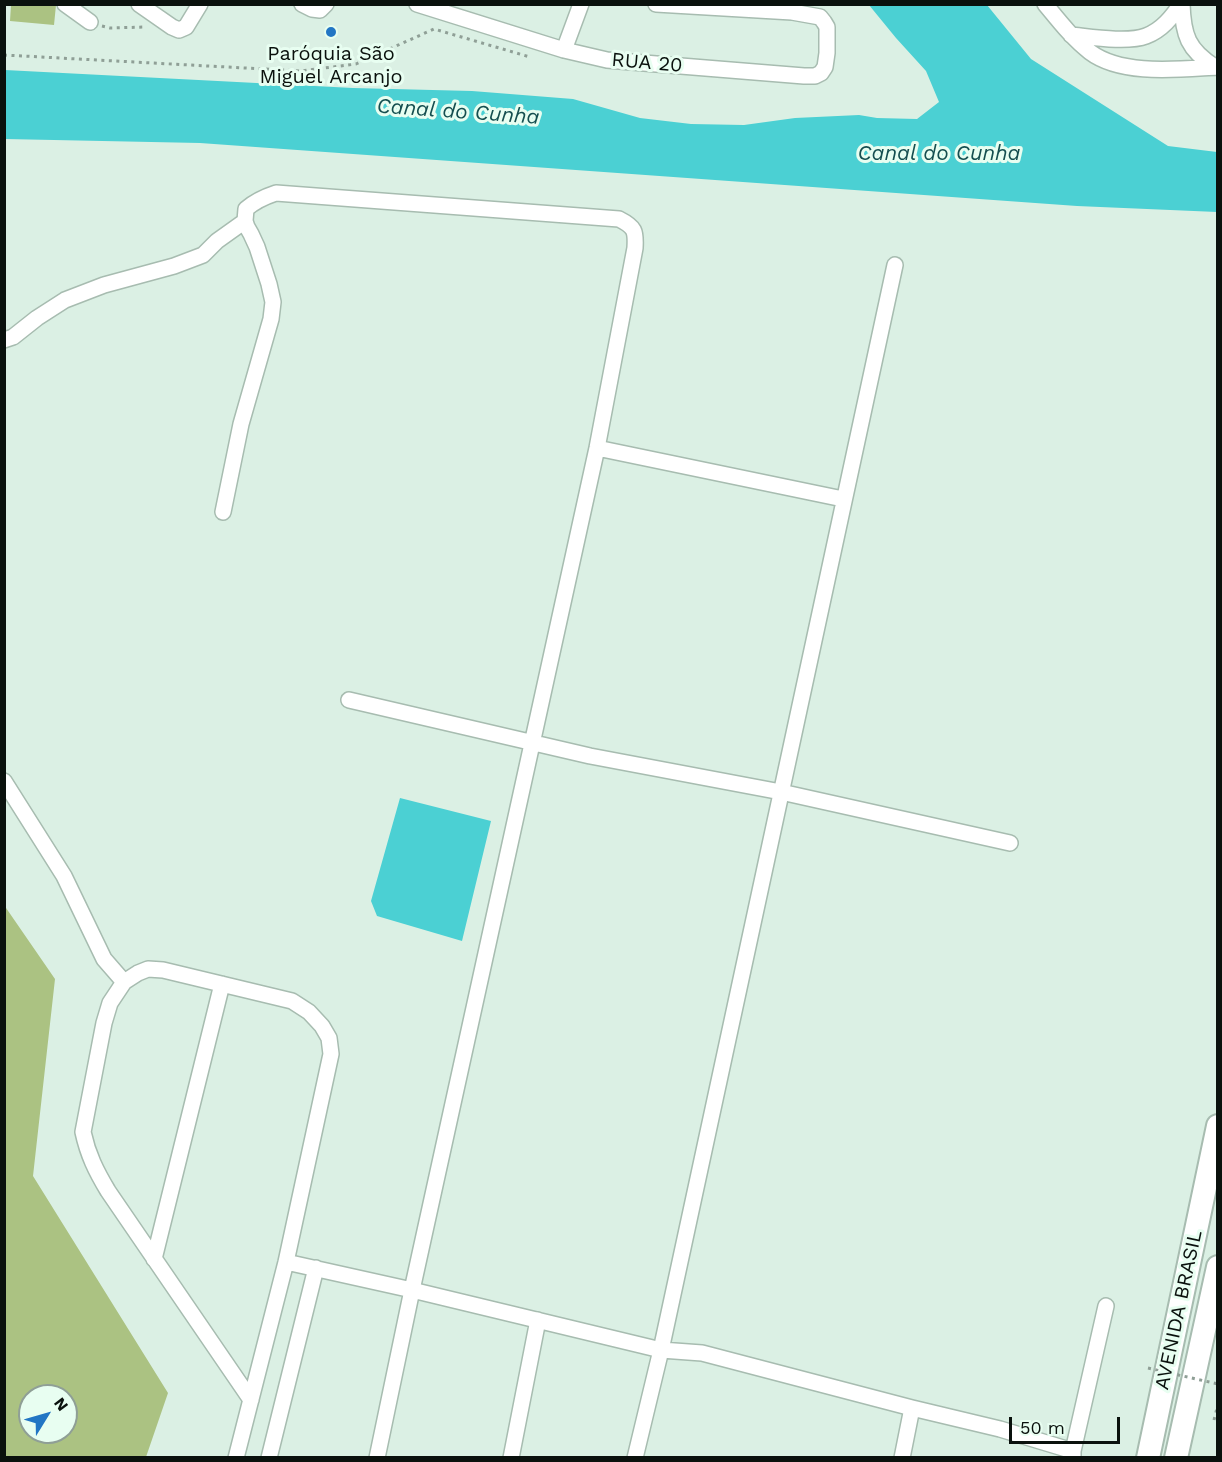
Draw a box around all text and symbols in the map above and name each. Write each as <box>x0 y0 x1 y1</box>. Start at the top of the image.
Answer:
marker: Paróquia São Miguel Arcanjo <box>324 25 338 39</box>
place label: Paróquia São Miguel Arcanjo <box>259 42 403 89</box>
street label: RUA 20 <box>611 48 683 78</box>
water label: Canal do Cunha <box>376 94 540 130</box>
water label: Canal do Cunha <box>857 141 1021 167</box>
street label: AVENIDA BRASIL <box>1150 1228 1208 1392</box>
north arrow <box>18 1384 78 1444</box>
text: N <box>50 1394 72 1415</box>
scale bar <box>1012 1405 1123 1443</box>
text: 50 m <box>1020 1417 1065 1438</box>

